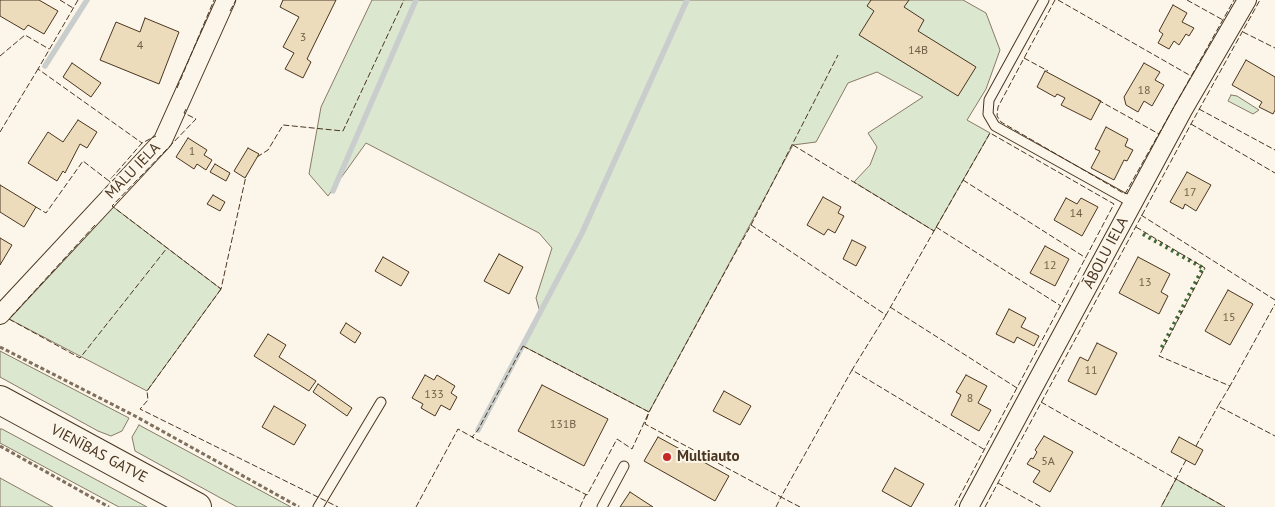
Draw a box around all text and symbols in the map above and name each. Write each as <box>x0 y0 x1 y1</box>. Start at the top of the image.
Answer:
house number: 3 <box>300 31 306 45</box>
house number: 4 <box>137 39 143 53</box>
house number: 14B <box>908 44 928 58</box>
house number: 18 <box>1137 84 1151 98</box>
street label: MĀLU IELA <box>102 139 164 203</box>
house number: 1 <box>189 145 195 159</box>
house number: 17 <box>1183 186 1197 200</box>
house number: 14 <box>1069 207 1083 221</box>
street label: ĀBOLU IELA <box>1080 214 1132 292</box>
house number: 12 <box>1043 259 1057 273</box>
house number: 13 <box>1138 276 1152 290</box>
house number: 15 <box>1222 311 1236 325</box>
house number: 11 <box>1084 364 1098 378</box>
house number: 133 <box>424 388 444 402</box>
house number: 8 <box>967 392 973 406</box>
house number: 131B <box>550 418 576 432</box>
street label: VIENĪBAS GATVE <box>48 421 150 487</box>
place label: Multiauto <box>677 448 739 466</box>
marker: Multiauto <box>661 451 673 463</box>
house number: 5A <box>1041 455 1055 469</box>

